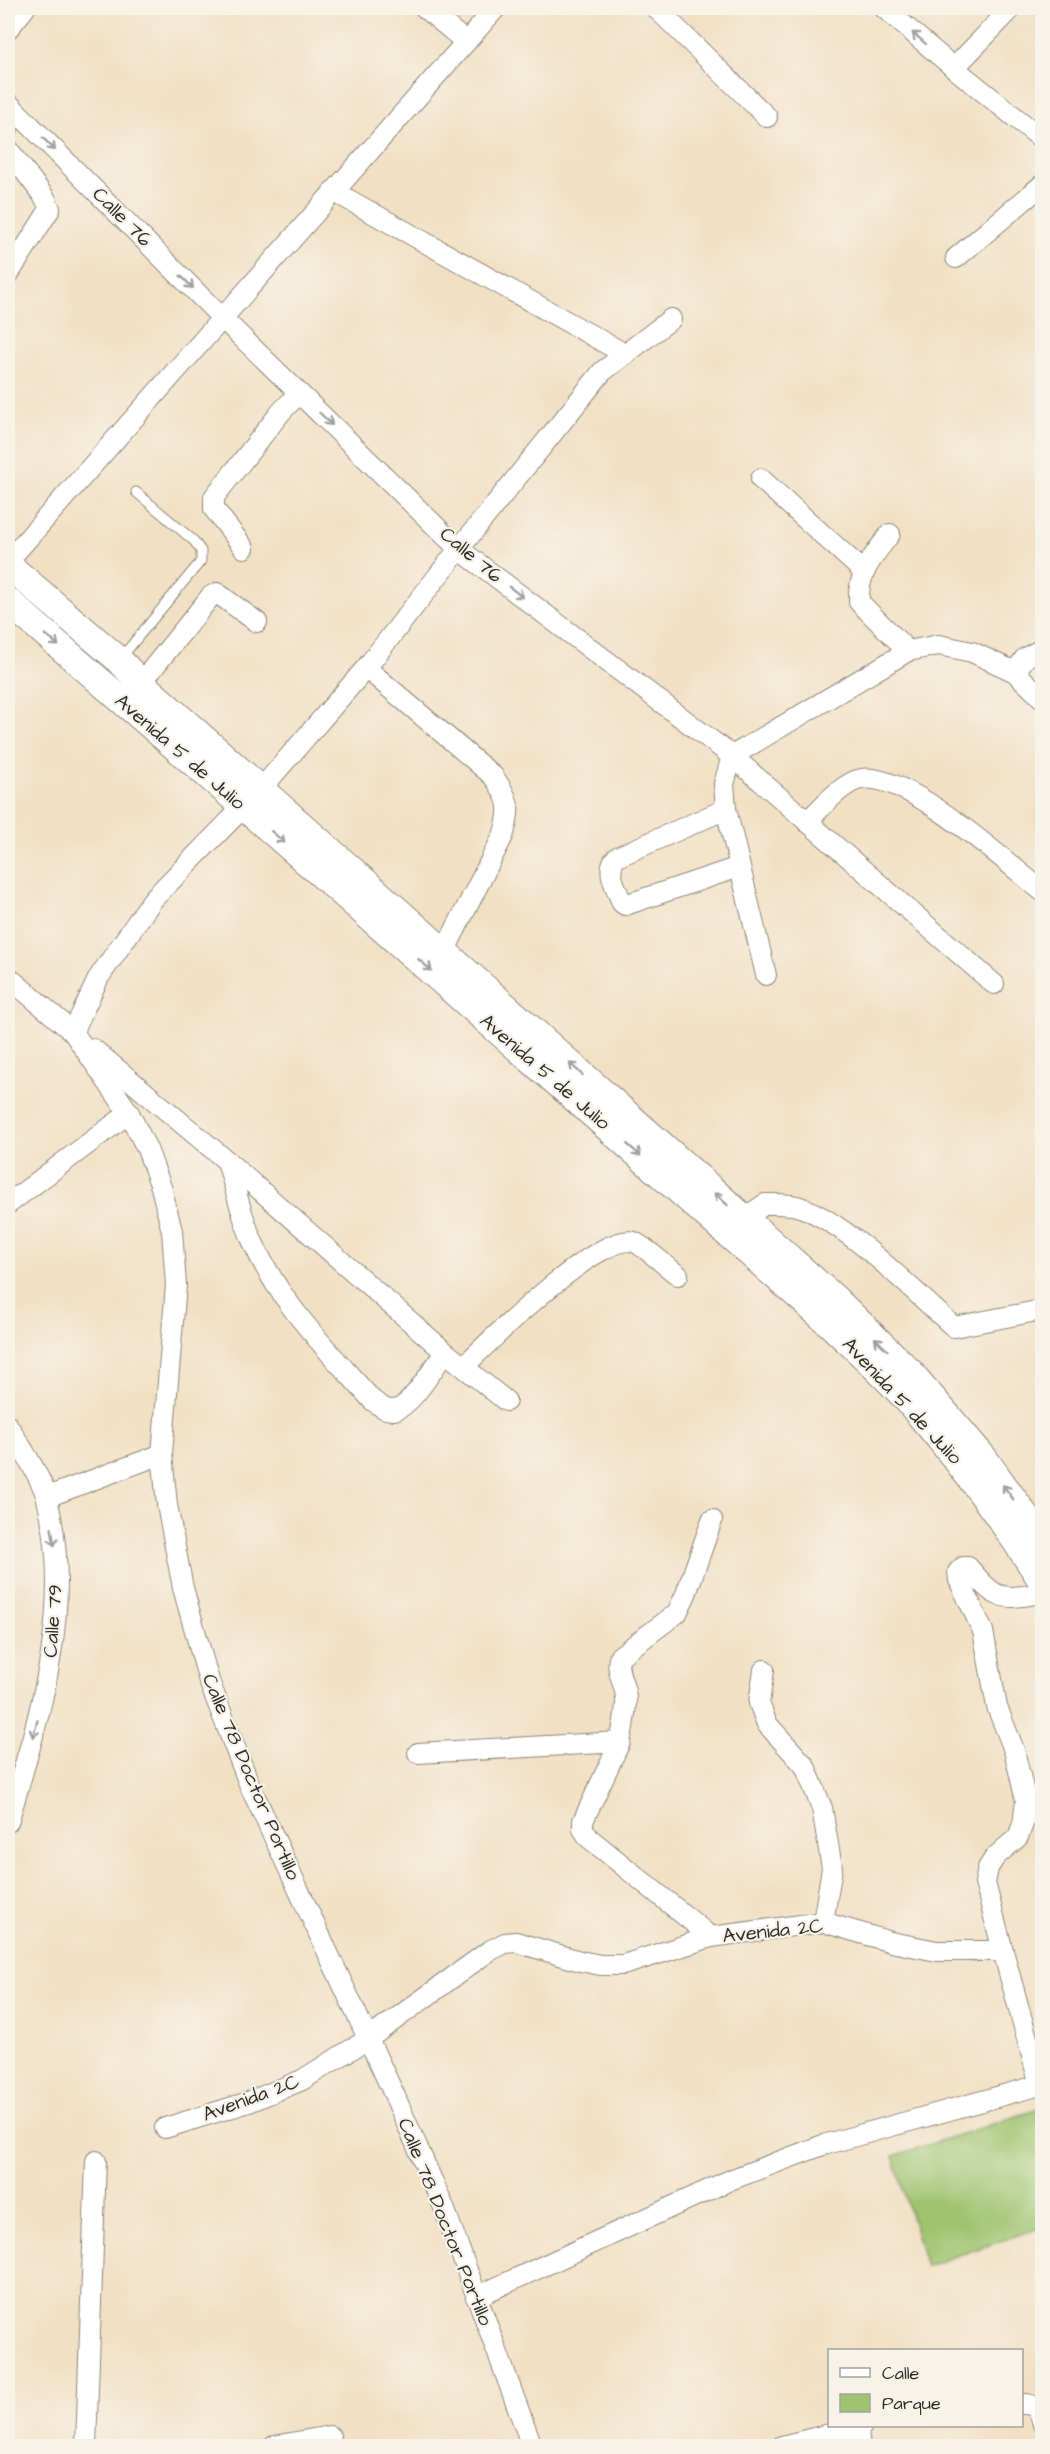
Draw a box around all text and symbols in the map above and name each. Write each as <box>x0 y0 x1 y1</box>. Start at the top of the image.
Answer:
one-way arrow <box>912 31 927 45</box>
one-way arrow <box>41 137 56 152</box>
street label: Calle 76 <box>86 181 158 253</box>
one-way arrow <box>179 275 194 290</box>
one-way arrow <box>318 411 333 426</box>
street label: Calle 76 <box>434 520 509 590</box>
one-way arrow <box>508 586 524 599</box>
one-way arrow <box>44 633 59 647</box>
street label: Avenida 5 de Julio <box>109 687 251 817</box>
one-way arrow <box>270 830 285 844</box>
one-way arrow <box>417 958 432 972</box>
street label: Avenida 5 de Julio <box>474 1007 616 1137</box>
one-way arrow <box>569 1062 584 1076</box>
one-way arrow <box>626 1143 641 1157</box>
one-way arrow <box>714 1192 729 1206</box>
street label: Avenida 5 de Julio <box>836 1331 968 1471</box>
one-way arrow <box>874 1337 889 1352</box>
one-way arrow <box>1002 1484 1015 1500</box>
one-way arrow <box>48 1527 59 1547</box>
street label: Calle 79 <box>36 1584 70 1658</box>
street label: Calle 78 Doctor Portillo <box>195 1669 307 1885</box>
one-way arrow <box>29 1719 40 1738</box>
street label: Avenida 2C <box>721 1912 825 1950</box>
street label: Avenida 2C <box>199 2068 303 2128</box>
street label: Calle 78 Doctor Portillo <box>390 2114 500 2330</box>
legend <box>828 2349 1023 2427</box>
text: Calle <box>882 2361 920 2386</box>
text: Parque <box>882 2391 941 2416</box>

